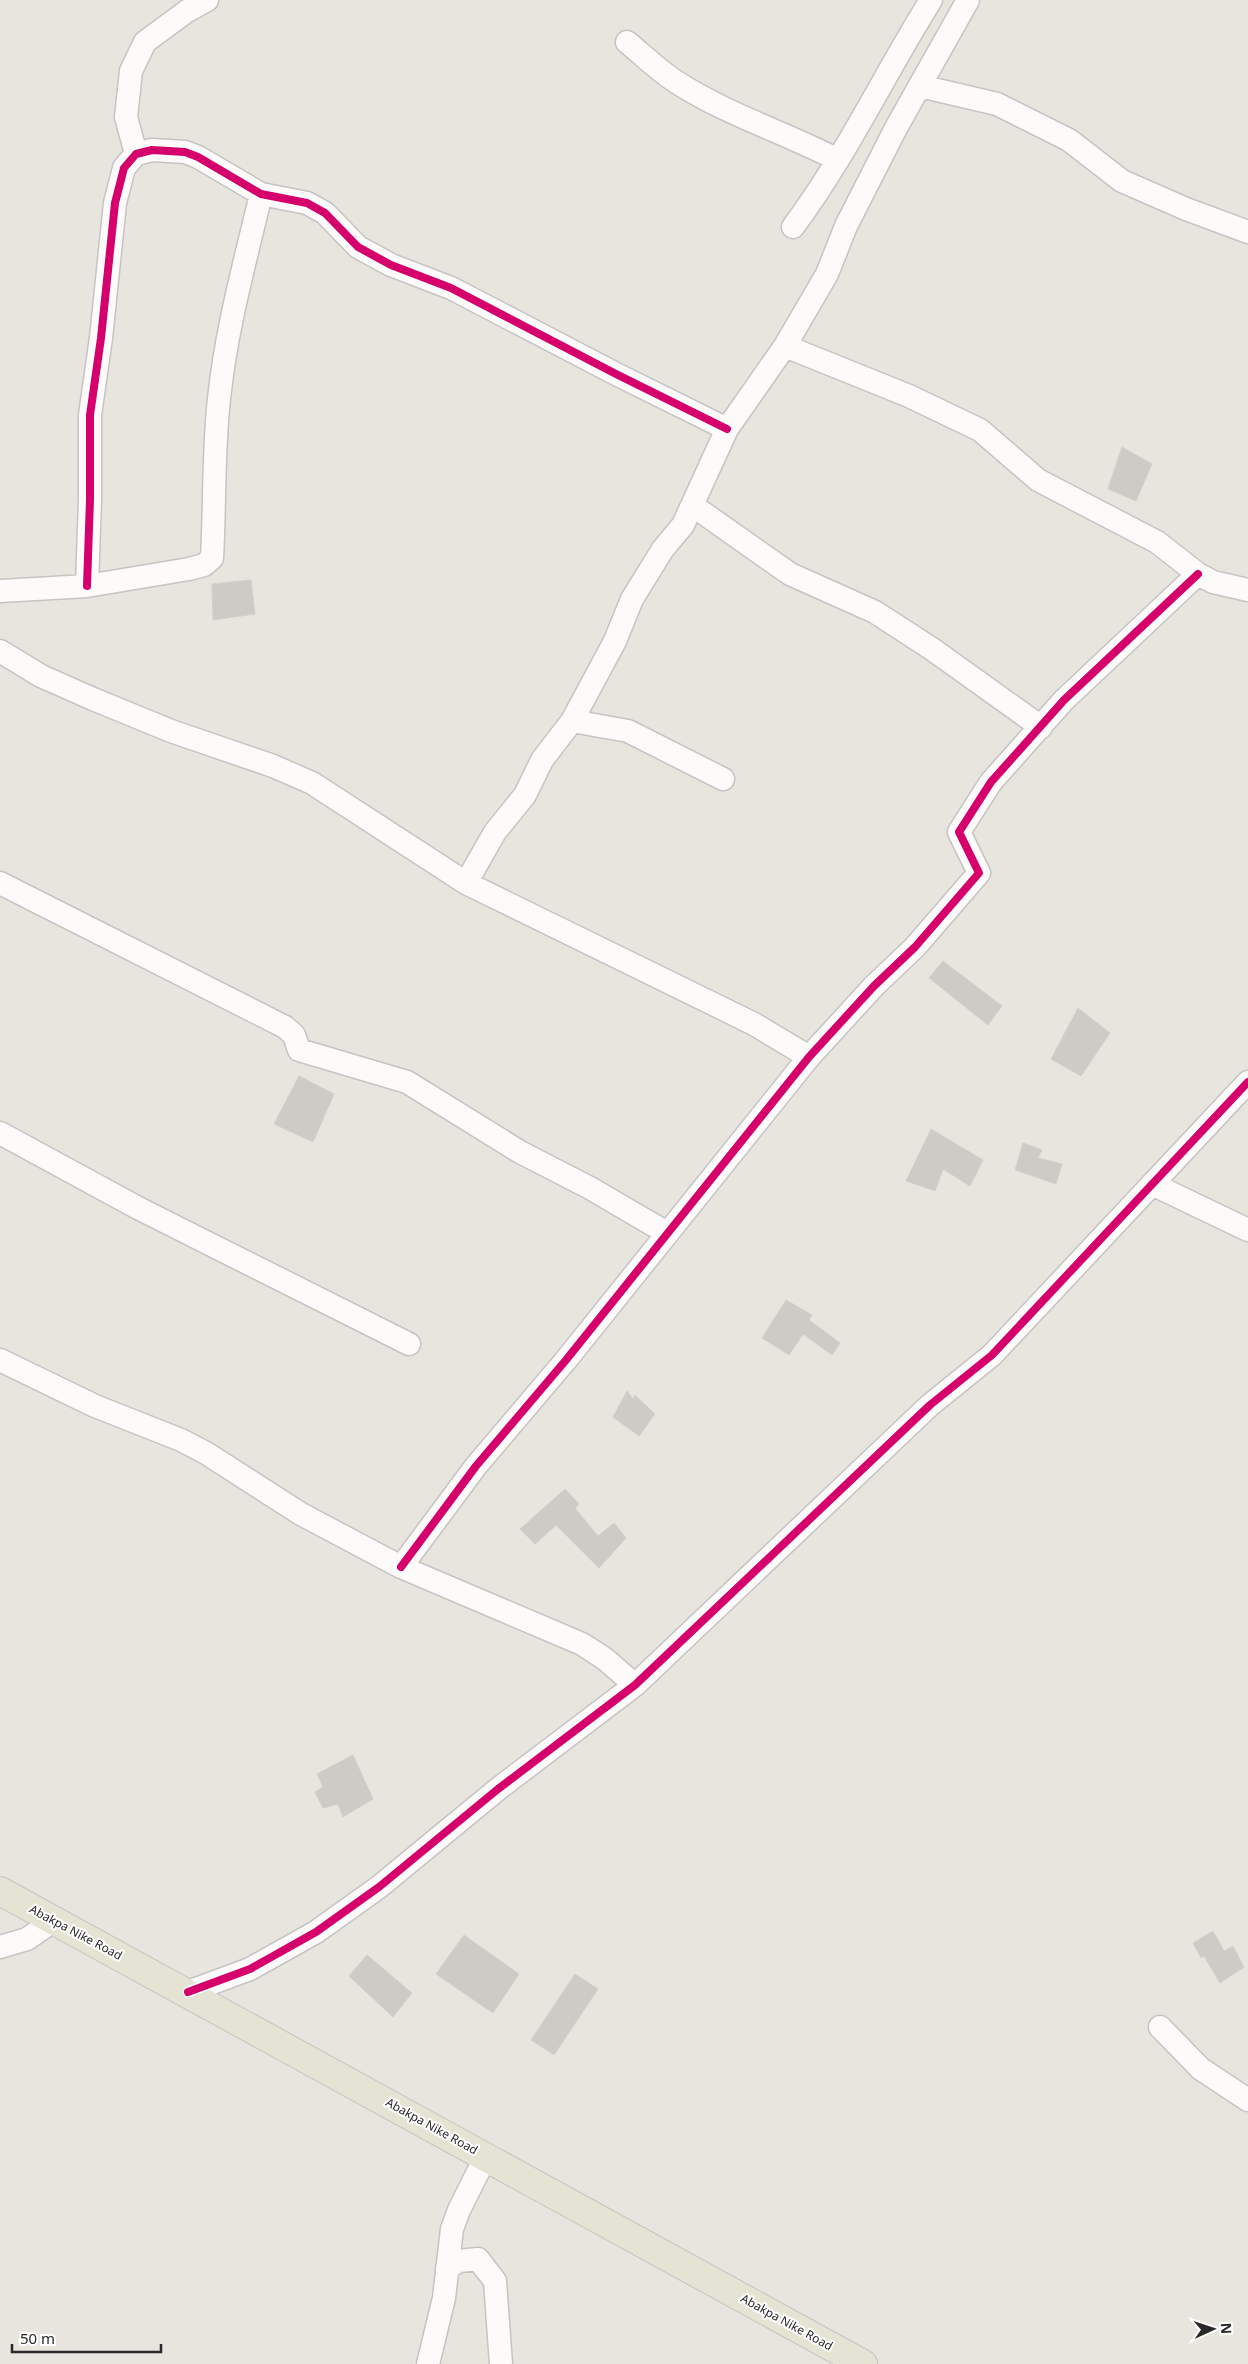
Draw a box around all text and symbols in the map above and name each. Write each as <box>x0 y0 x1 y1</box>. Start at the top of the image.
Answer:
street label: Abakpa Nike Road <box>27 1900 125 1964</box>
street label: Abakpa Nike Road <box>383 2094 481 2158</box>
street label: Abakpa Nike Road <box>738 2290 836 2354</box>
north arrow <box>1188 2304 1238 2354</box>
scale bar <box>12 2322 161 2354</box>
text: N <box>1217 2322 1236 2334</box>
text: 50 m <box>20 2328 55 2348</box>

